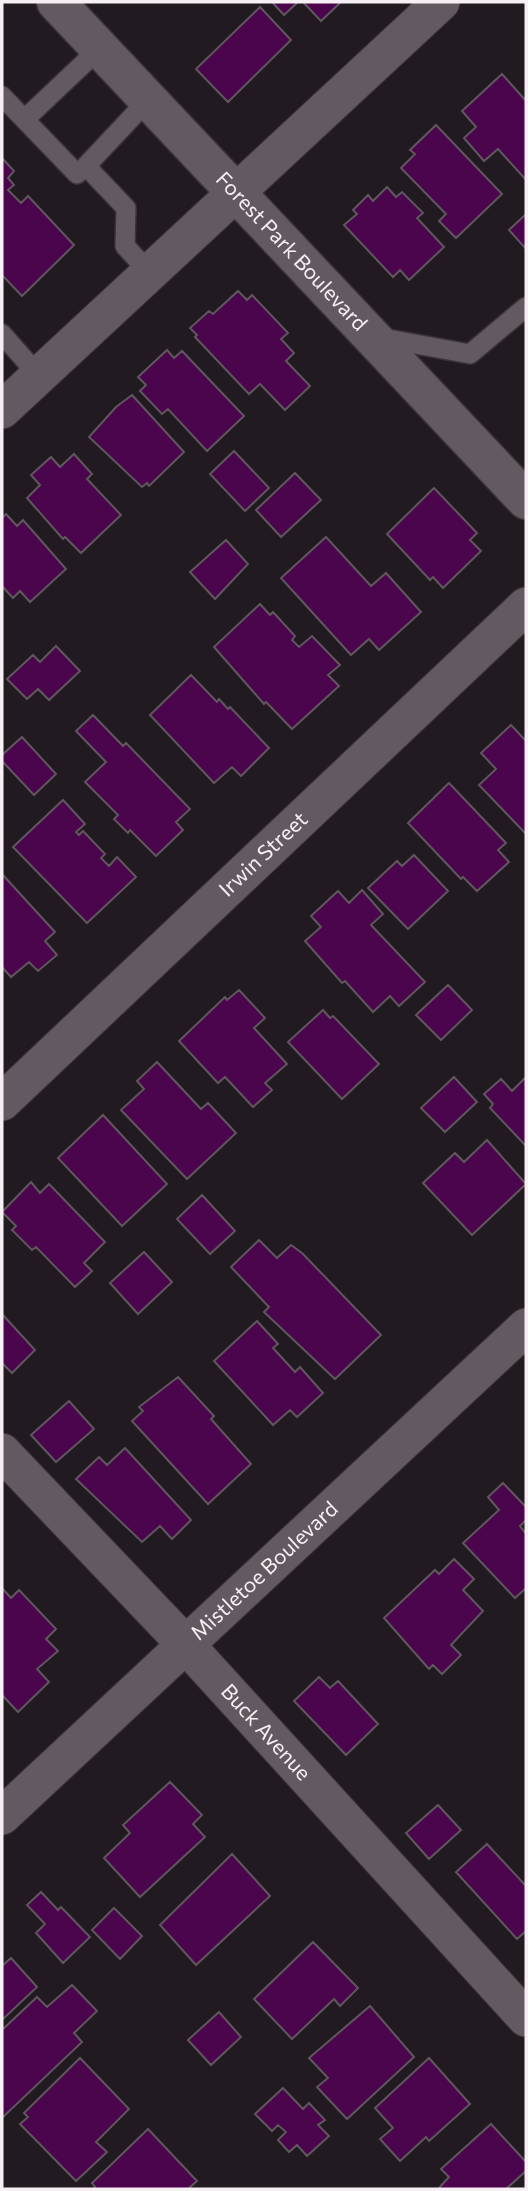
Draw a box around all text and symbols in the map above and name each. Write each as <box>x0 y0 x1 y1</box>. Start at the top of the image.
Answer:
street label: Forest Park Boulevard <box>212 166 373 335</box>
street label: Irwin Street <box>213 806 312 901</box>
street label: Mistletoe Boulevard <box>185 1495 342 1645</box>
street label: Buck Avenue <box>217 1678 317 1785</box>

